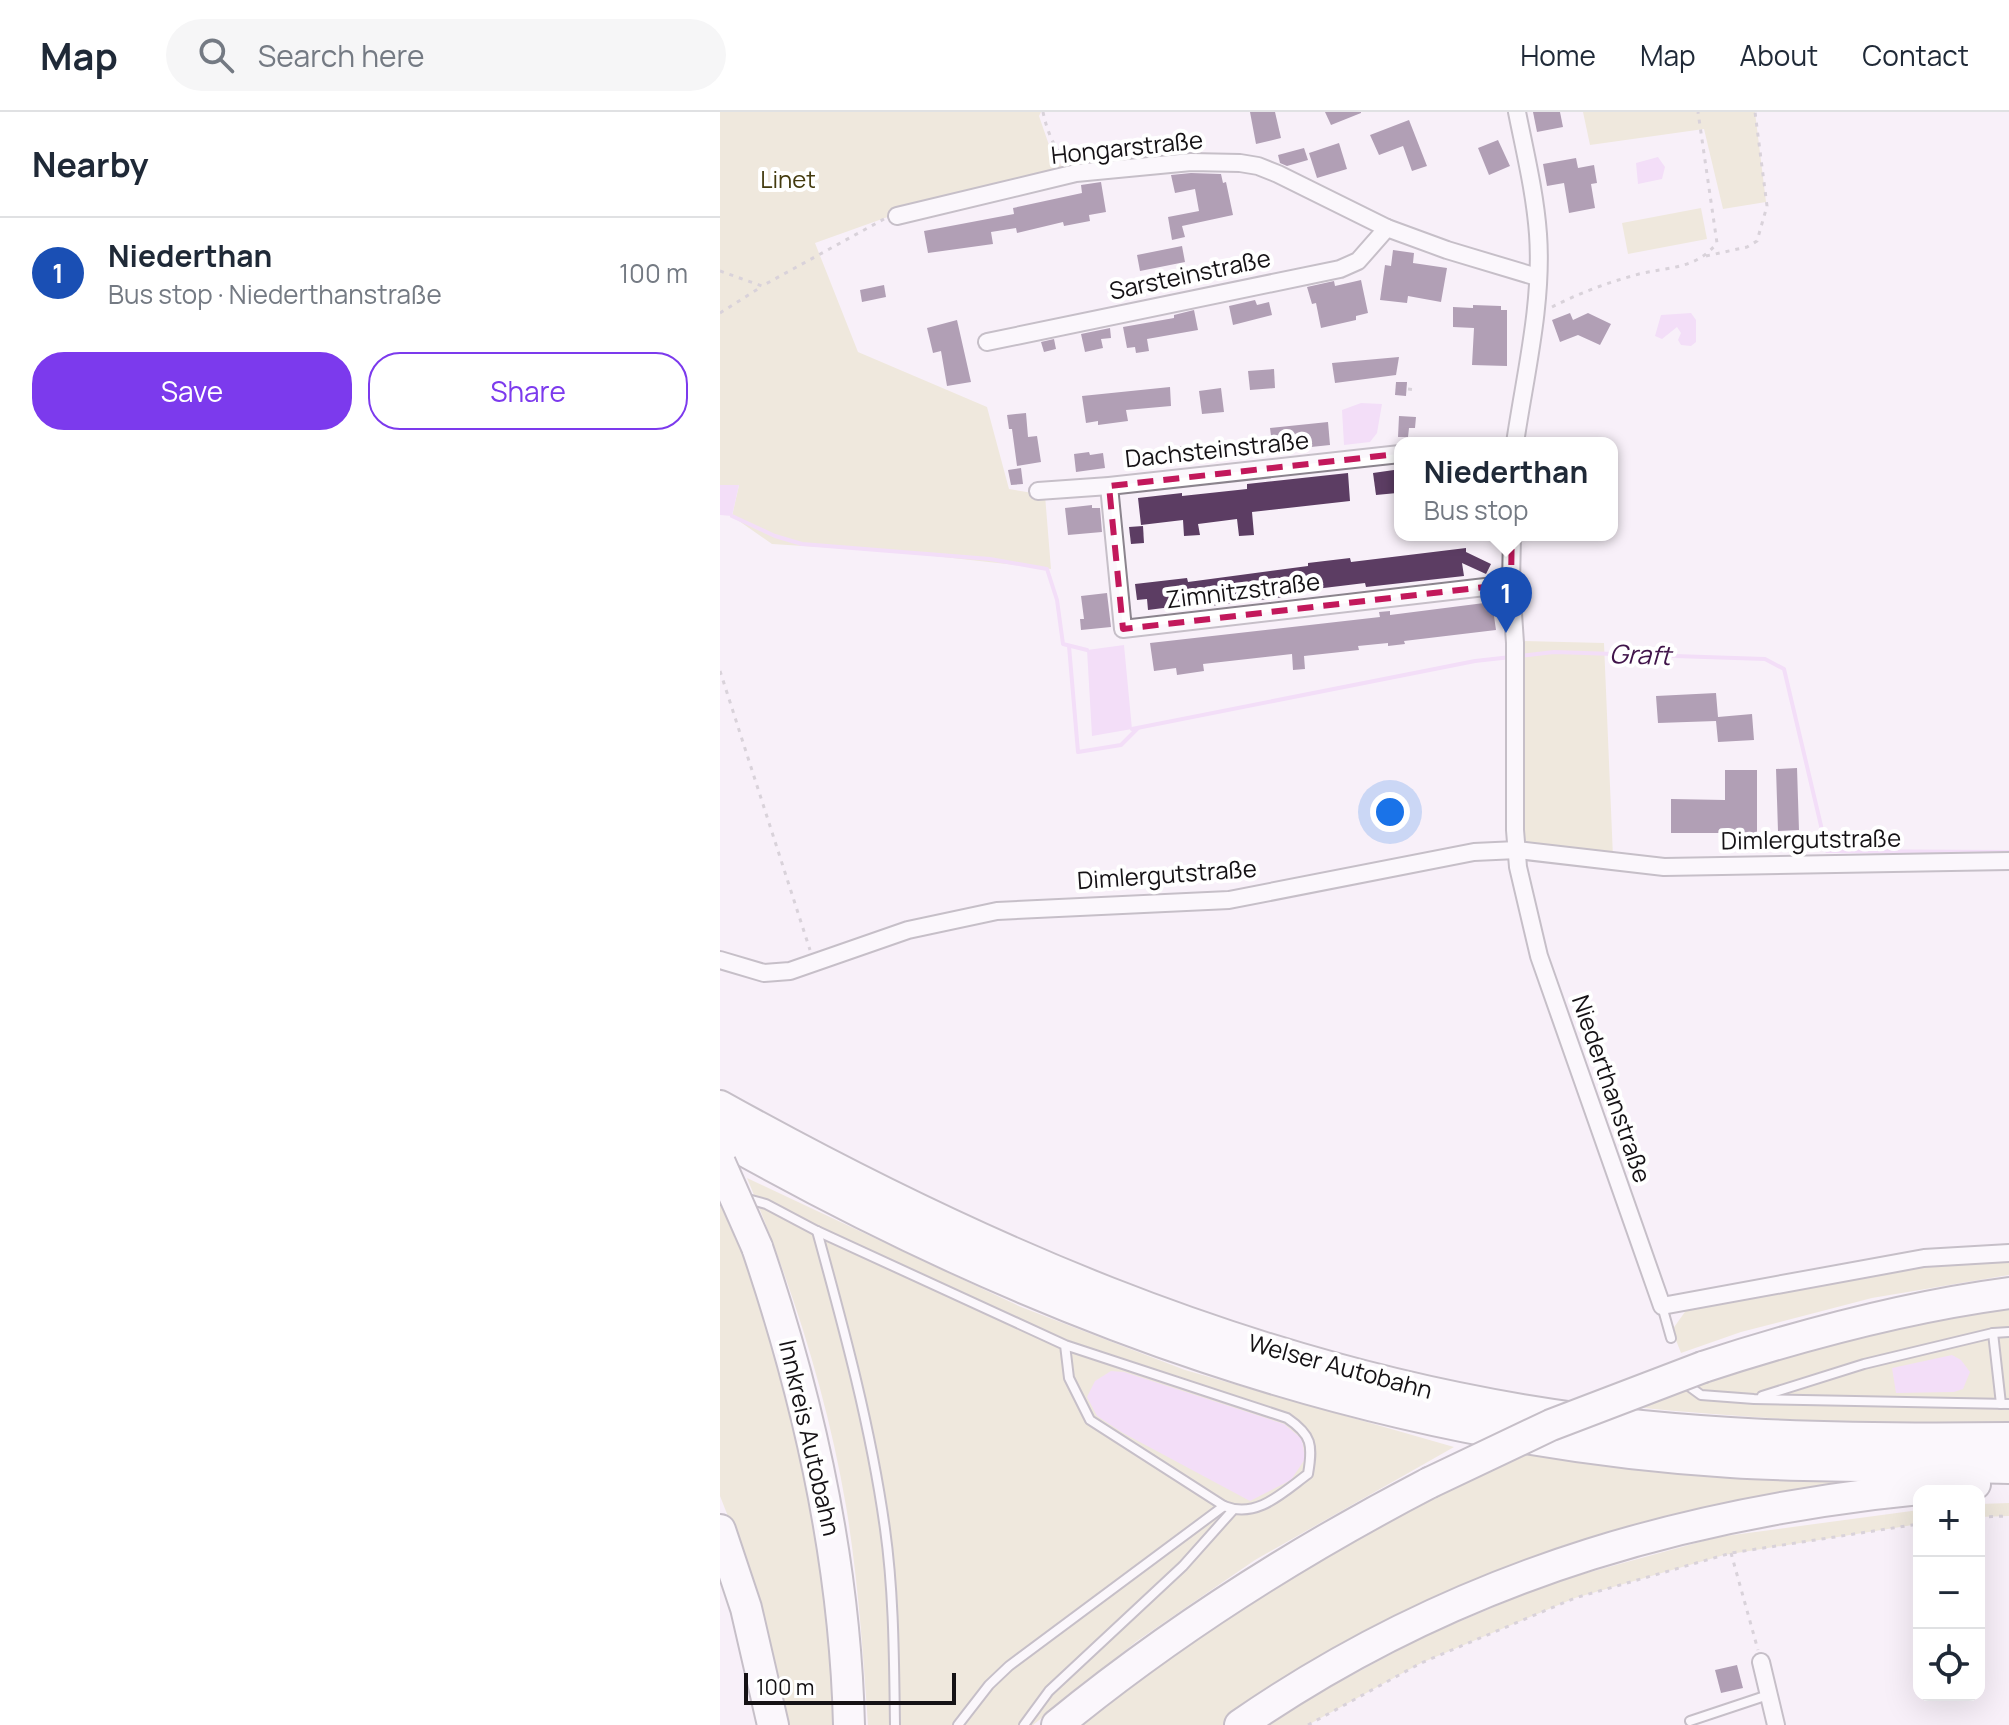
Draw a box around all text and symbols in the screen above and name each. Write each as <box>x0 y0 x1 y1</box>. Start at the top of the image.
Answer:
search box <box>166 19 726 91</box>
text: Map <box>40 29 118 81</box>
icon: search <box>194 33 238 77</box>
text: Search here <box>258 35 425 76</box>
text: Home <box>1520 36 1596 74</box>
text: Map <box>1640 36 1696 74</box>
text: About <box>1740 36 1818 74</box>
text: Contact <box>1862 36 1969 74</box>
street label: Hongarstraße <box>1049 122 1205 171</box>
text: Nearby <box>32 141 148 187</box>
park label: Linet <box>760 162 816 195</box>
text: Niederthan <box>108 235 272 276</box>
street label: Sarsteinstraße <box>1106 240 1273 307</box>
text: 1 <box>52 255 64 291</box>
text: 100 m <box>619 255 688 291</box>
text: Bus stop · Niederthanstraße <box>108 276 442 312</box>
button: Save <box>32 352 352 430</box>
button: Share <box>368 352 688 430</box>
street label: Dachsteinstraße <box>1123 422 1310 475</box>
popup <box>1394 437 1618 541</box>
text: Niederthan <box>1424 451 1588 492</box>
text: Bus stop <box>1424 492 1528 528</box>
street label: Zimnitzstraße <box>1164 564 1322 615</box>
pin: 1 <box>1480 567 1532 633</box>
water label: Graft <box>1609 635 1674 673</box>
your location <box>1370 792 1410 832</box>
street label: Dimlergutstraße <box>1721 820 1901 857</box>
street label: Dimlergutstraße <box>1076 851 1258 896</box>
street label: Niederthanstraße <box>1565 990 1660 1187</box>
street label: Welser Autobahn <box>1245 1325 1436 1406</box>
street label: Innkreis Autobahn <box>772 1336 849 1539</box>
map controls <box>1913 1485 1985 1701</box>
button: + <box>1913 1485 1985 1557</box>
button: − <box>1913 1557 1985 1629</box>
button: locate <box>1913 1629 1985 1701</box>
scale bar <box>744 1669 956 1705</box>
text: 100 m <box>756 1672 814 1702</box>

